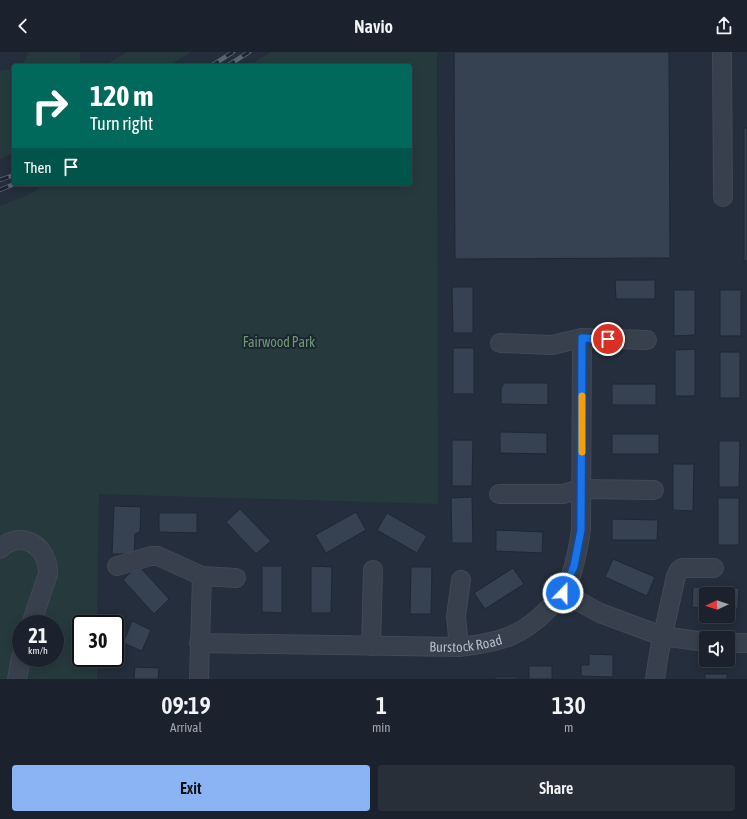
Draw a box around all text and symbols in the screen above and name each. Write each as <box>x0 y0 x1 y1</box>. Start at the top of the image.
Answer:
icon: back <box>12 15 34 37</box>
icon: share <box>713 15 735 37</box>
text: Navio <box>354 16 393 37</box>
icon: right <box>24 80 76 132</box>
text: 120 m <box>90 80 153 112</box>
text: Turn right <box>90 113 153 134</box>
icon: arrive <box>60 156 82 178</box>
text: Then <box>24 159 52 176</box>
pin <box>591 322 625 356</box>
icon: arrive <box>597 328 619 350</box>
park label: Fairwood Park <box>243 334 315 350</box>
position arrow <box>542 572 584 614</box>
north arrow <box>699 587 735 623</box>
map controls <box>699 587 735 667</box>
speed limit sign: 30 <box>72 615 124 667</box>
text: 21 <box>29 624 47 647</box>
button: sound <box>699 631 735 667</box>
street label: Burstock Road <box>429 632 504 655</box>
text: km/h <box>28 645 48 656</box>
text: 09:19 <box>161 692 211 719</box>
text: 1 <box>376 692 387 719</box>
text: 130 <box>552 692 586 719</box>
text: Arrival <box>170 720 202 735</box>
text: min <box>372 720 391 735</box>
text: m <box>564 720 573 735</box>
button: Exit <box>12 765 370 811</box>
button: Share <box>378 765 735 811</box>

